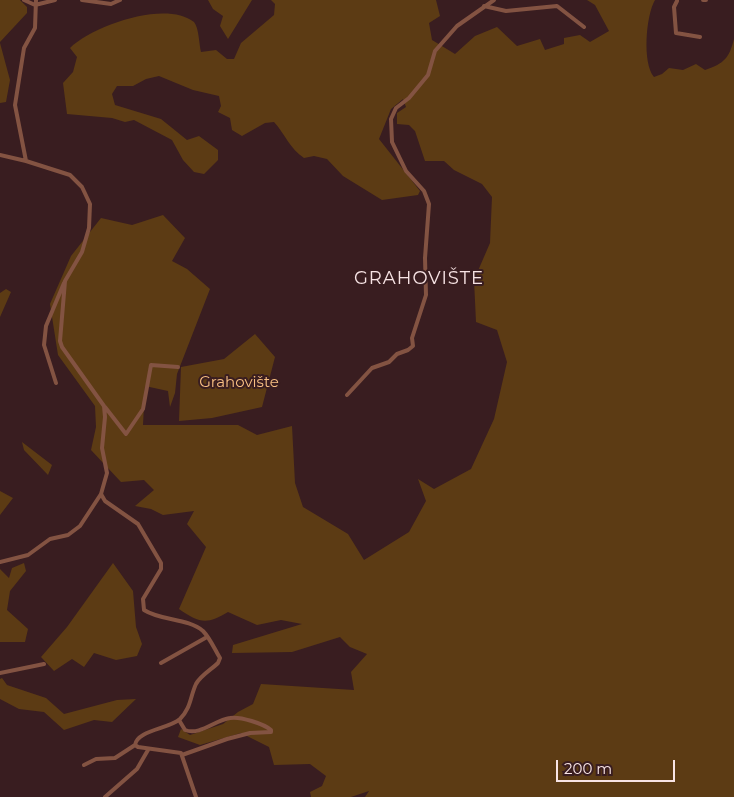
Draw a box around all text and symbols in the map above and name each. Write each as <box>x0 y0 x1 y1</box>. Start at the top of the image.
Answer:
district label: GRAHOVIŠTE <box>353 268 485 290</box>
park label: Grahovište <box>199 374 279 392</box>
scale bar <box>559 750 678 782</box>
text: 200 m <box>564 759 612 778</box>

